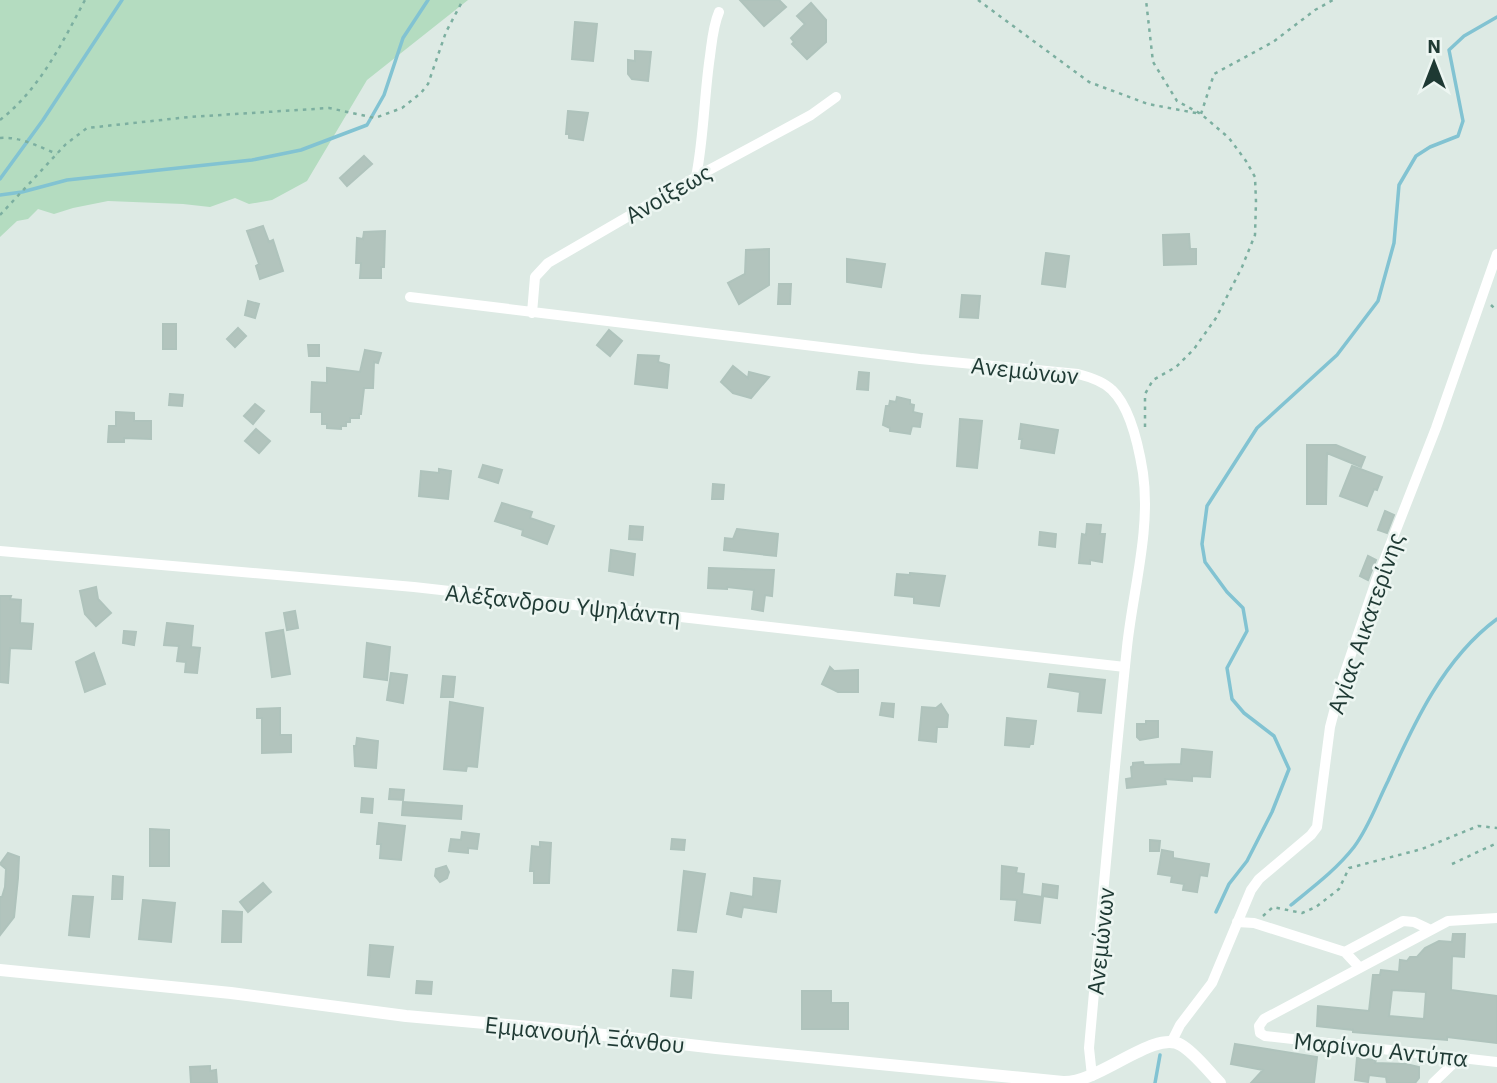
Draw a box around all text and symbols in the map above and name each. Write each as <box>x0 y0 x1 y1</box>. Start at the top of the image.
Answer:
north arrow <box>1399 28 1469 98</box>
text: N <box>1427 34 1441 58</box>
street label: Ανοίξεως <box>619 156 717 230</box>
street label: Ανεμώνων <box>970 349 1081 391</box>
street label: Αγίας Αικατερίνης <box>1320 528 1410 718</box>
street label: Αλέξανδρου Υψηλάντη <box>444 577 682 631</box>
street label: Ανεμώνων <box>1079 885 1121 996</box>
street label: Εμμανουήλ Ξάνθου <box>483 1009 687 1059</box>
street label: Μαρίνου Αντύπα <box>1292 1025 1470 1073</box>

